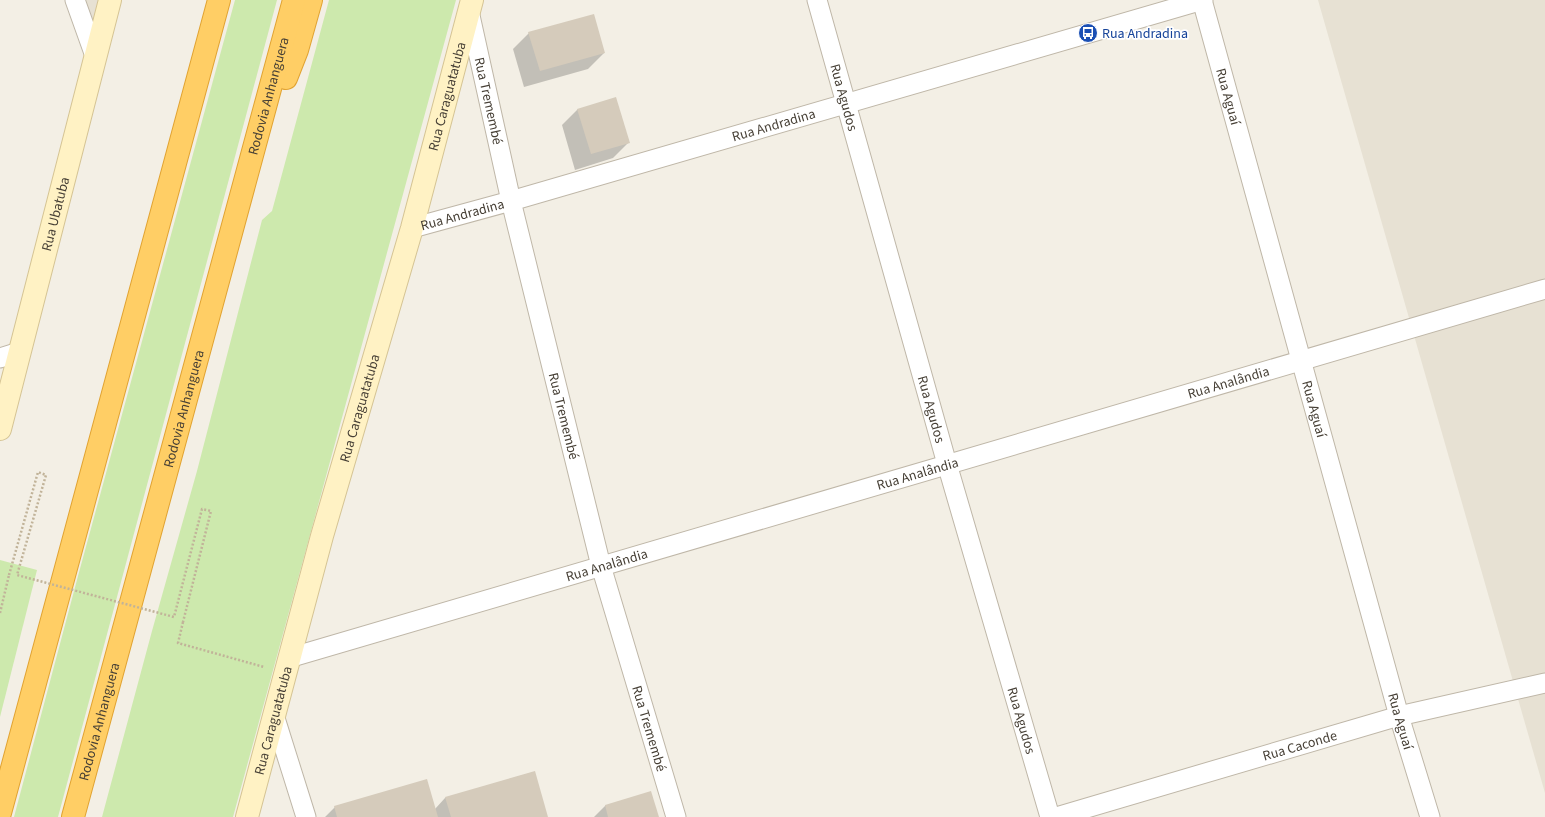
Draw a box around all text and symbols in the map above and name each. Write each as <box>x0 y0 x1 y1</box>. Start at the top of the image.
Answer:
bus stop icon: Rua Andradina <box>1077 22 1099 44</box>
place label: Rua Andradina <box>1102 24 1188 44</box>
street label: Rodovia Anhanguera <box>244 35 295 157</box>
street label: Rua Caraguatatuba <box>424 40 472 153</box>
street label: Rua Tremembé <box>469 55 507 147</box>
street label: Rua Agudos <box>824 62 862 134</box>
street label: Rua Aguaí <box>1210 66 1245 128</box>
street label: Rua Andradina <box>730 104 818 147</box>
street label: Rua Ubatuba <box>37 175 75 253</box>
street label: Rua Andradina <box>418 194 507 236</box>
street label: Rodovia Anhanguera <box>159 348 210 470</box>
street label: Rua Caraguatatuba <box>335 352 386 465</box>
street label: Rua Analândia <box>1185 362 1272 404</box>
street label: Rua Tremembé <box>543 371 583 462</box>
street label: Rua Agudos <box>912 374 950 446</box>
street label: Rua Aguaí <box>1296 378 1331 440</box>
street label: Rua Analândia <box>874 453 961 496</box>
street label: Rua Analândia <box>564 544 650 587</box>
street label: Rodovia Anhanguera <box>74 660 125 783</box>
street label: Rua Caraguatatuba <box>250 664 298 777</box>
street label: Rua Tremembé <box>626 683 671 774</box>
street label: Rua Agudos <box>1002 685 1040 757</box>
street label: Rua Aguaí <box>1382 691 1418 753</box>
street label: Rua Caconde <box>1260 726 1340 767</box>

